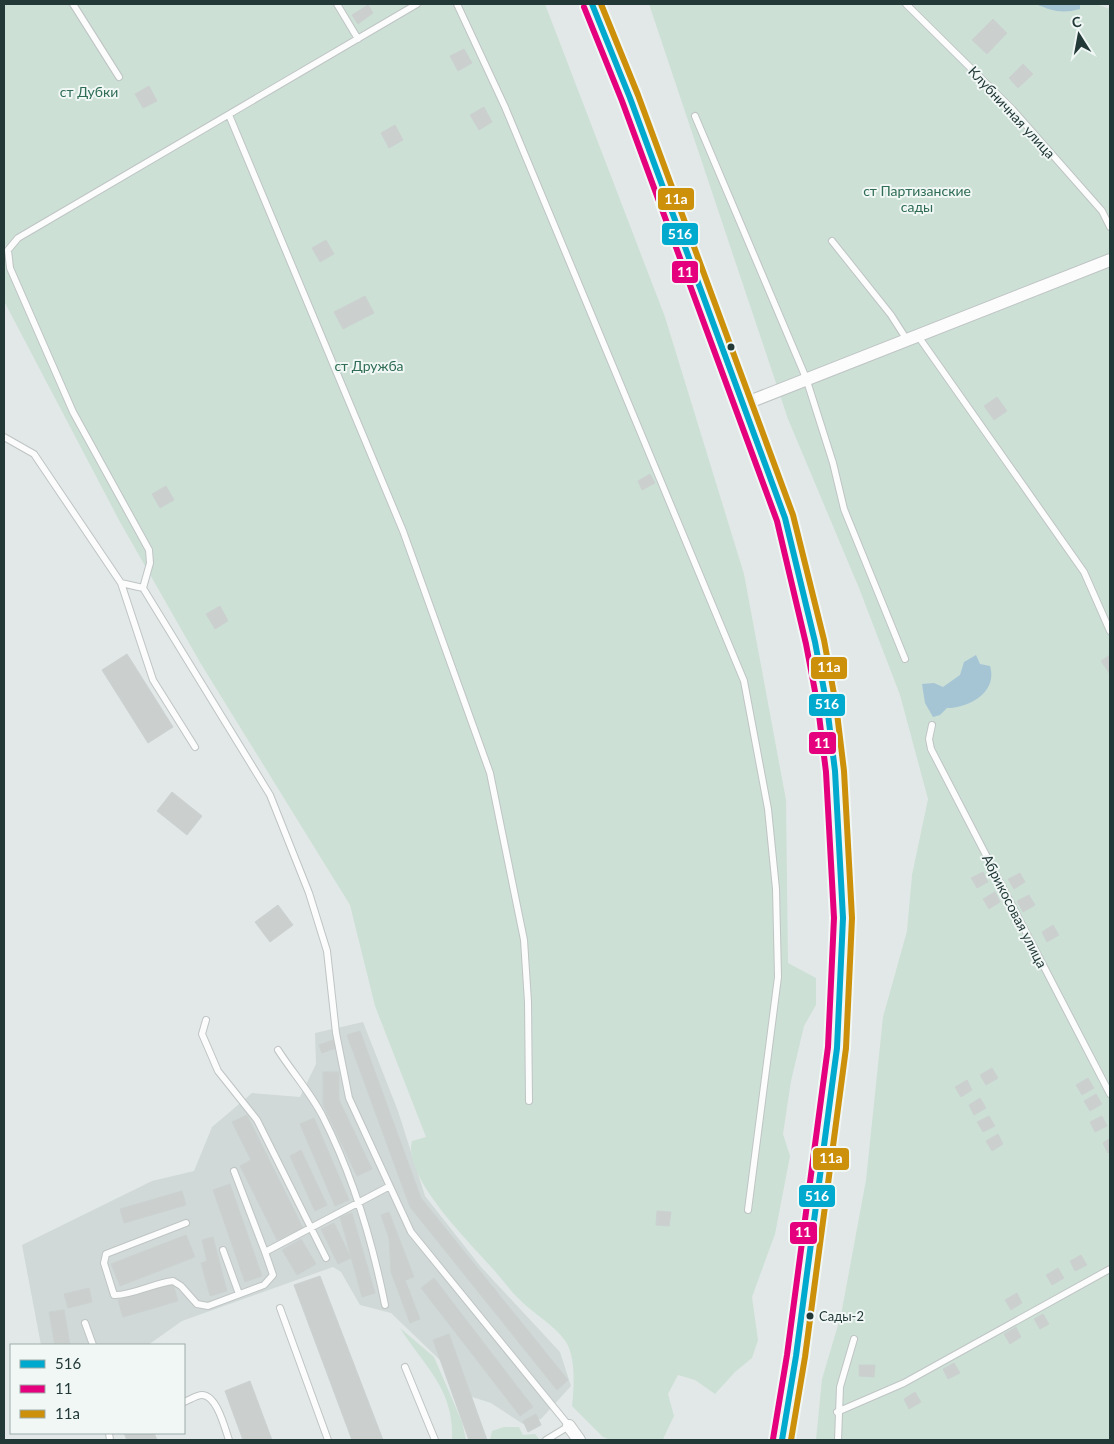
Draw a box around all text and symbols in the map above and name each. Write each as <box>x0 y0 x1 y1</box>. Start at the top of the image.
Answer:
north arrow <box>1054 10 1104 60</box>
text: С <box>1070 12 1083 31</box>
street label: Клубничная улица <box>965 62 1059 162</box>
park label: ст Дубки <box>60 83 118 100</box>
park label: ст Партизанские сады <box>863 182 971 215</box>
line badge: 11а <box>657 187 695 211</box>
text: 11а <box>664 190 688 207</box>
line badge: 516 <box>661 222 699 246</box>
text: 516 <box>668 225 692 242</box>
line badge: 11 <box>671 260 699 284</box>
text: 11 <box>677 263 693 280</box>
unlabelled marker <box>726 342 736 352</box>
park label: ст Дружба <box>334 357 404 374</box>
line badge: 11а <box>810 656 848 680</box>
text: 11а <box>817 658 841 675</box>
line badge: 516 <box>808 693 846 717</box>
text: 516 <box>815 695 839 712</box>
line badge: 11 <box>808 731 837 755</box>
text: 11 <box>814 734 830 751</box>
street label: Абрикосовая улица <box>979 851 1051 971</box>
line badge: 11а <box>812 1147 850 1171</box>
text: 11а <box>819 1149 843 1166</box>
line badge: 516 <box>798 1184 836 1208</box>
text: 516 <box>805 1187 829 1204</box>
line badge: 11 <box>789 1221 818 1245</box>
text: 11 <box>795 1223 811 1240</box>
place label: Сады-2 <box>819 1308 864 1324</box>
marker: Сады-2 <box>805 1311 815 1321</box>
legend <box>10 1344 185 1434</box>
text: 516 <box>55 1354 81 1372</box>
text: 11 <box>55 1379 72 1397</box>
text: 11а <box>55 1404 80 1422</box>

